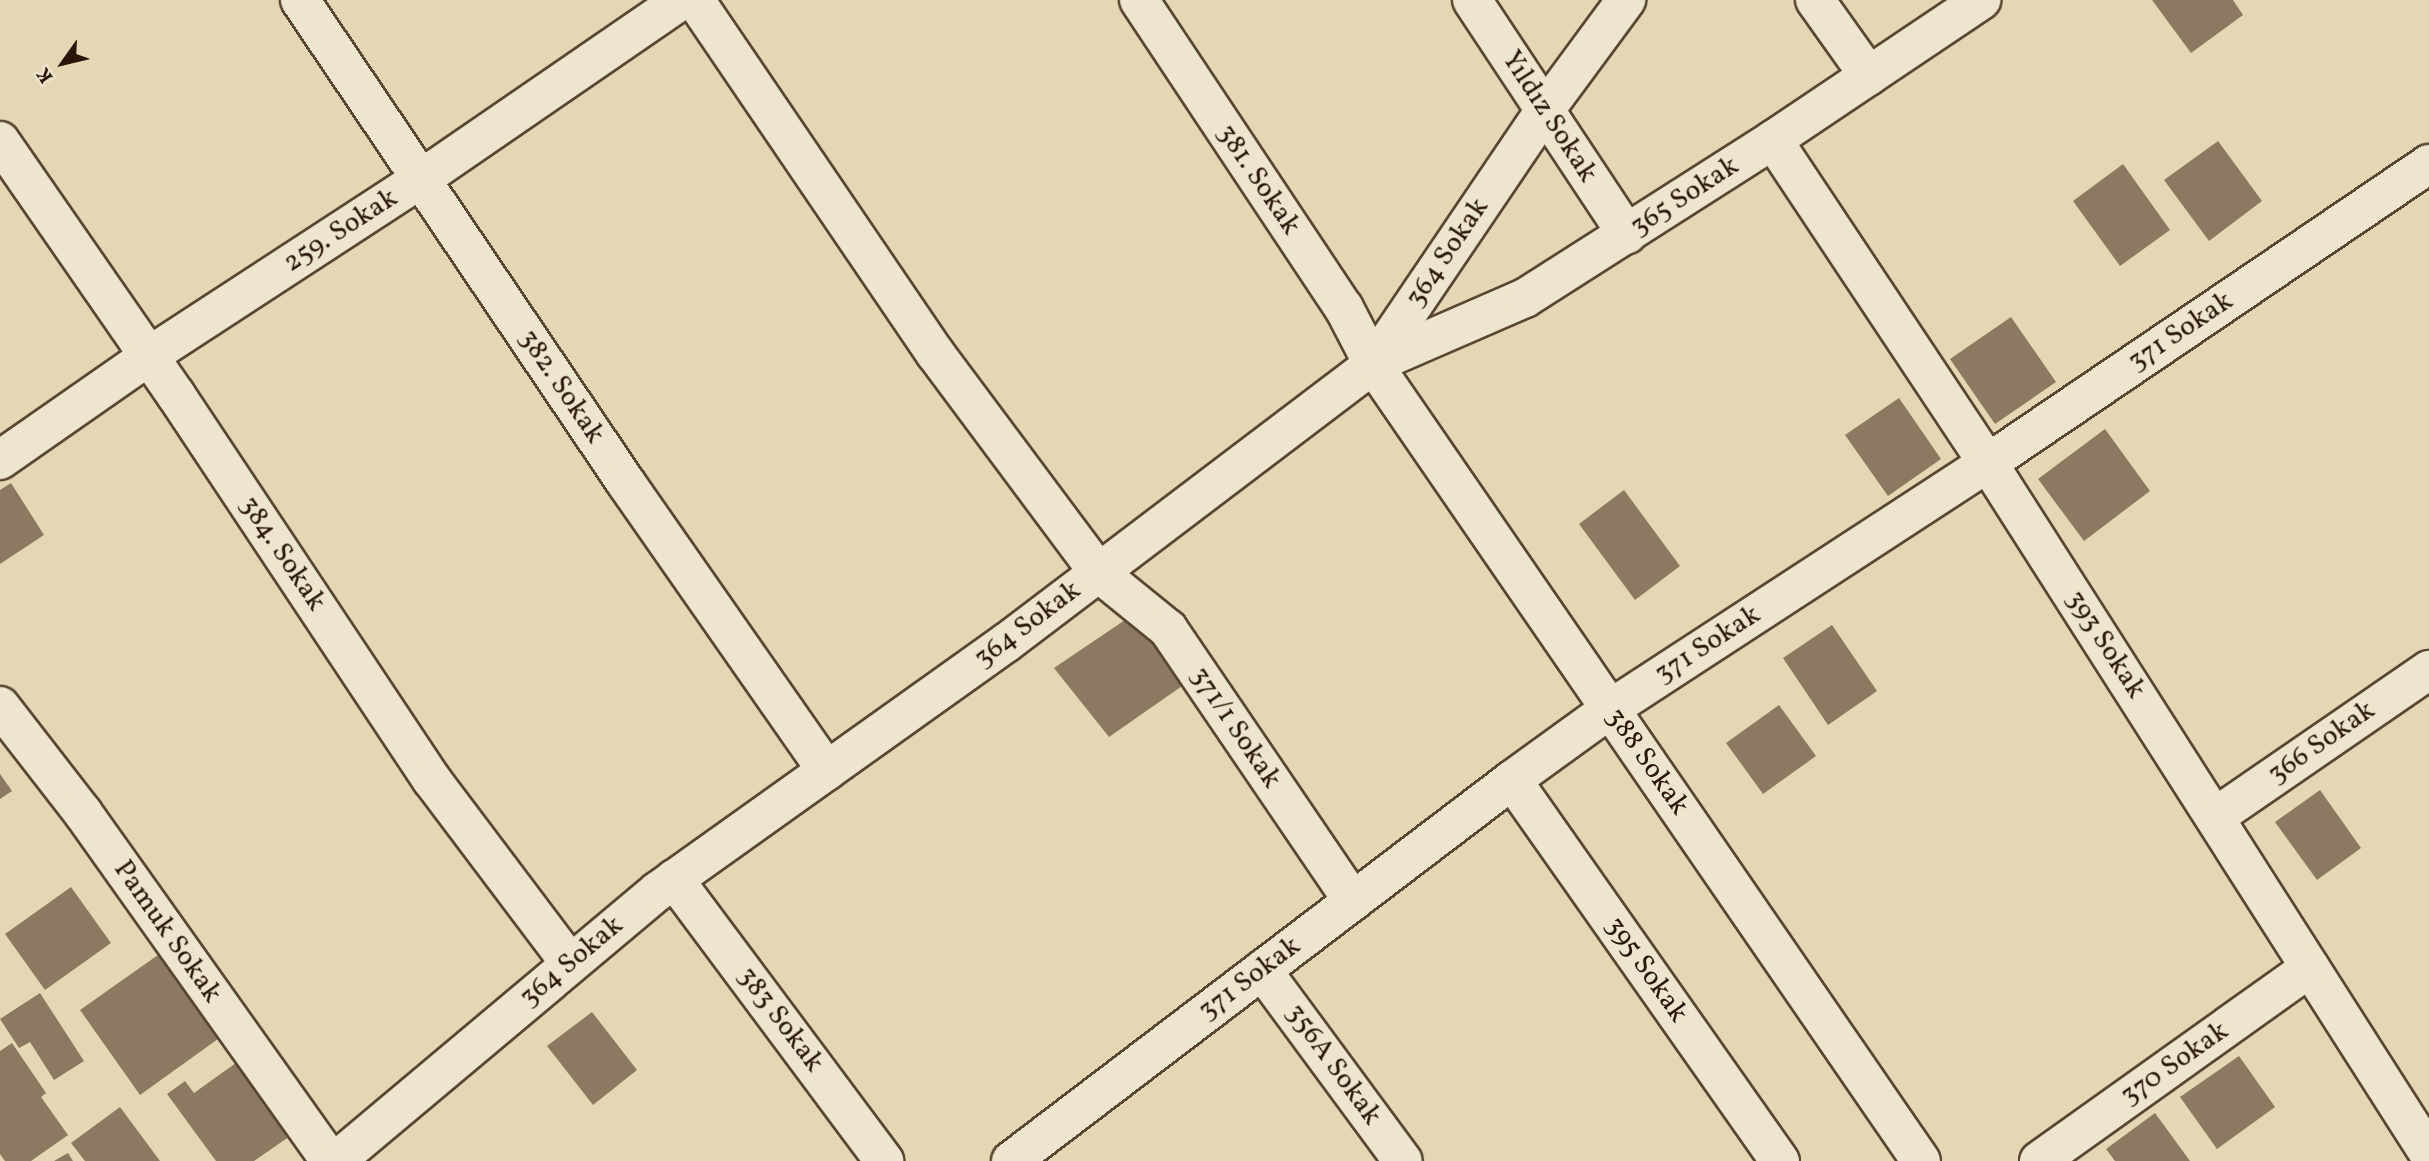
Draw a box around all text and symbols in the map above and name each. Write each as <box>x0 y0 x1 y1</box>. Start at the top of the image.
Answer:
north arrow <box>28 28 98 98</box>
street label: Yıldız Sokak <box>1494 45 1604 189</box>
text: K <box>31 62 60 88</box>
street label: 381. Sokak <box>1209 118 1307 242</box>
street label: 365 Sokak <box>1625 150 1745 244</box>
street label: 259. Sokak <box>278 182 404 280</box>
street label: 364 Sokak <box>1399 192 1497 314</box>
street label: 371 Sokak <box>2122 285 2240 379</box>
street label: 382. Sokak <box>511 324 611 450</box>
street label: 384. Sokak <box>231 490 333 618</box>
street label: 364 Sokak <box>968 574 1088 676</box>
street label: 393 Sokak <box>2058 585 2152 705</box>
street label: 371 Sokak <box>1649 599 1767 691</box>
street label: 371/1 Sokak <box>1182 661 1288 795</box>
street label: 366 Sokak <box>2262 694 2382 792</box>
street label: 388 Sokak <box>1598 702 1696 822</box>
street label: Pamuk Sokak <box>106 854 228 1010</box>
street label: 364 Sokak <box>513 909 631 1015</box>
street label: 395 Sokak <box>1597 911 1695 1029</box>
street label: 371 Sokak <box>1192 930 1308 1028</box>
street label: 383 Sokak <box>730 961 830 1079</box>
street label: 356A Sokak <box>1278 998 1388 1132</box>
street label: 370 Sokak <box>2115 1015 2235 1113</box>

